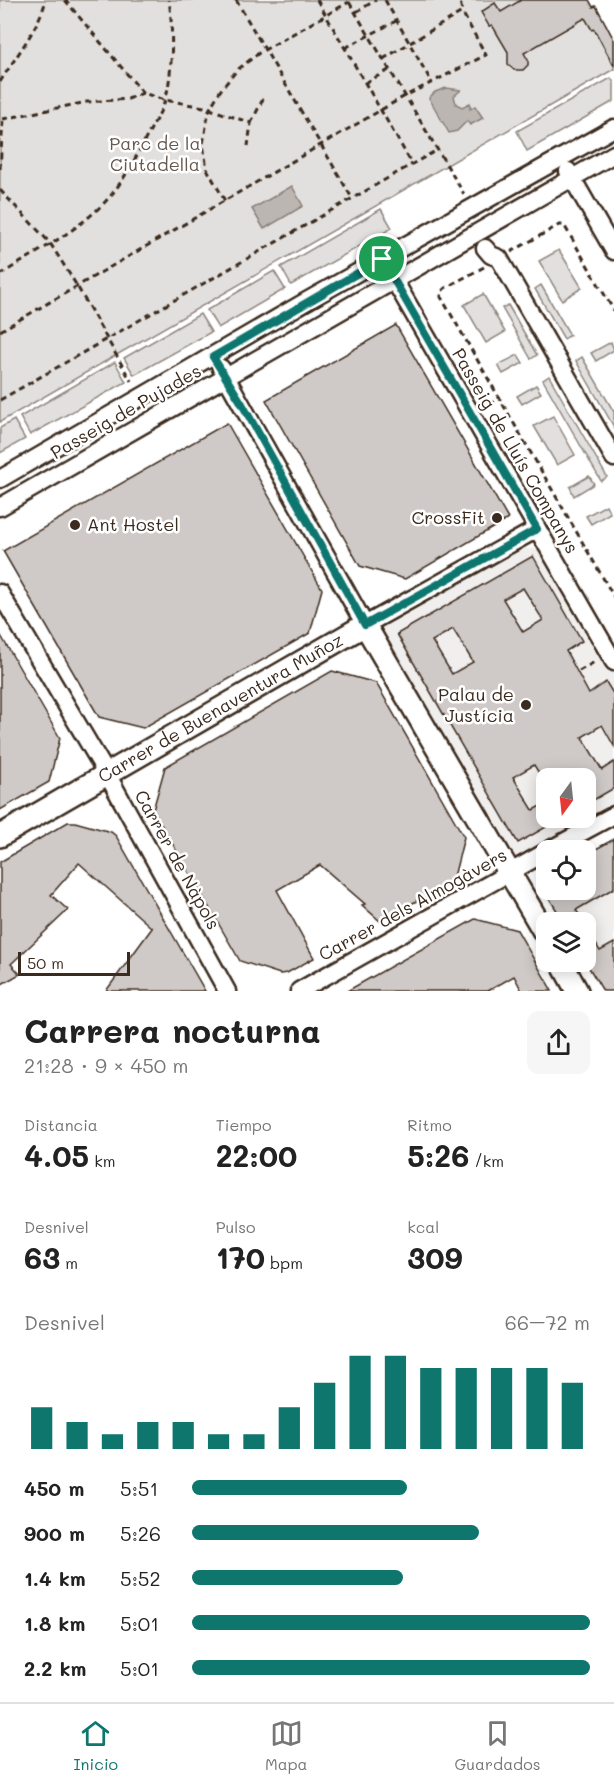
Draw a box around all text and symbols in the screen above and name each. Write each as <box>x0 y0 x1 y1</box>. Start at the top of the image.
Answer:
park label: Parc de la Ciutadella <box>109 131 201 176</box>
pin <box>356 233 407 284</box>
icon: arrive <box>365 242 398 275</box>
street label: Passeig de Lluís Companys <box>447 344 585 557</box>
street label: Passeig de Pujades <box>46 358 205 464</box>
place label: CrossFit <box>411 505 485 529</box>
marker: CrossFit <box>490 511 504 525</box>
place label: Ant Hostel <box>87 512 179 536</box>
marker: Ant Hostel <box>68 518 82 532</box>
street label: Carrer de Buenaventura Muñoz <box>93 627 347 788</box>
place label: Palau de Justícia <box>438 682 514 727</box>
marker: Palau de Justícia <box>519 698 533 712</box>
north arrow <box>536 768 596 828</box>
map controls <box>536 768 596 972</box>
street label: Carrer de Nàpols <box>130 786 226 934</box>
button: locate <box>536 840 596 900</box>
street label: Carrer dels Almogàvers <box>314 842 511 966</box>
button: layers <box>536 912 596 972</box>
scale bar <box>18 949 130 977</box>
text: 50 m <box>27 952 64 973</box>
text: Carrera nocturna <box>24 1008 321 1051</box>
button: share <box>527 1011 590 1074</box>
text: 21:28 · 9 × 450 m <box>24 1052 189 1078</box>
text: Distancia <box>24 1114 98 1135</box>
text: Tiempo <box>216 1114 271 1135</box>
text: Ritmo <box>407 1114 452 1135</box>
text: 4.05 <box>24 1135 89 1175</box>
text: 22:00 <box>216 1135 297 1175</box>
text: 5:26 <box>407 1135 469 1175</box>
text: km <box>89 1150 115 1171</box>
text: /km <box>469 1150 504 1171</box>
text: Desnivel <box>24 1216 89 1237</box>
text: Pulso <box>216 1216 255 1237</box>
text: kcal <box>407 1216 439 1237</box>
text: 63 <box>24 1237 60 1277</box>
text: 170 <box>216 1237 265 1277</box>
text: 309 <box>407 1237 463 1277</box>
text: m <box>60 1252 78 1273</box>
text: bpm <box>265 1252 303 1273</box>
text: Desnivel <box>24 1309 105 1335</box>
text: 66–72 m <box>505 1309 590 1335</box>
text: 450 m <box>24 1475 84 1501</box>
text: 5:51 <box>120 1475 158 1501</box>
text: 900 m <box>24 1520 85 1546</box>
text: 5:26 <box>120 1520 161 1546</box>
text: 1.4 km <box>24 1565 86 1591</box>
text: 5:52 <box>120 1565 161 1591</box>
text: 1.8 km <box>24 1610 85 1636</box>
text: 5:01 <box>120 1610 159 1636</box>
text: 2.2 km <box>24 1655 86 1681</box>
text: 5:01 <box>120 1655 159 1681</box>
tab: Inicio <box>73 1717 118 1774</box>
tab: Mapa <box>265 1717 307 1774</box>
tab: Guardados <box>454 1717 541 1774</box>

